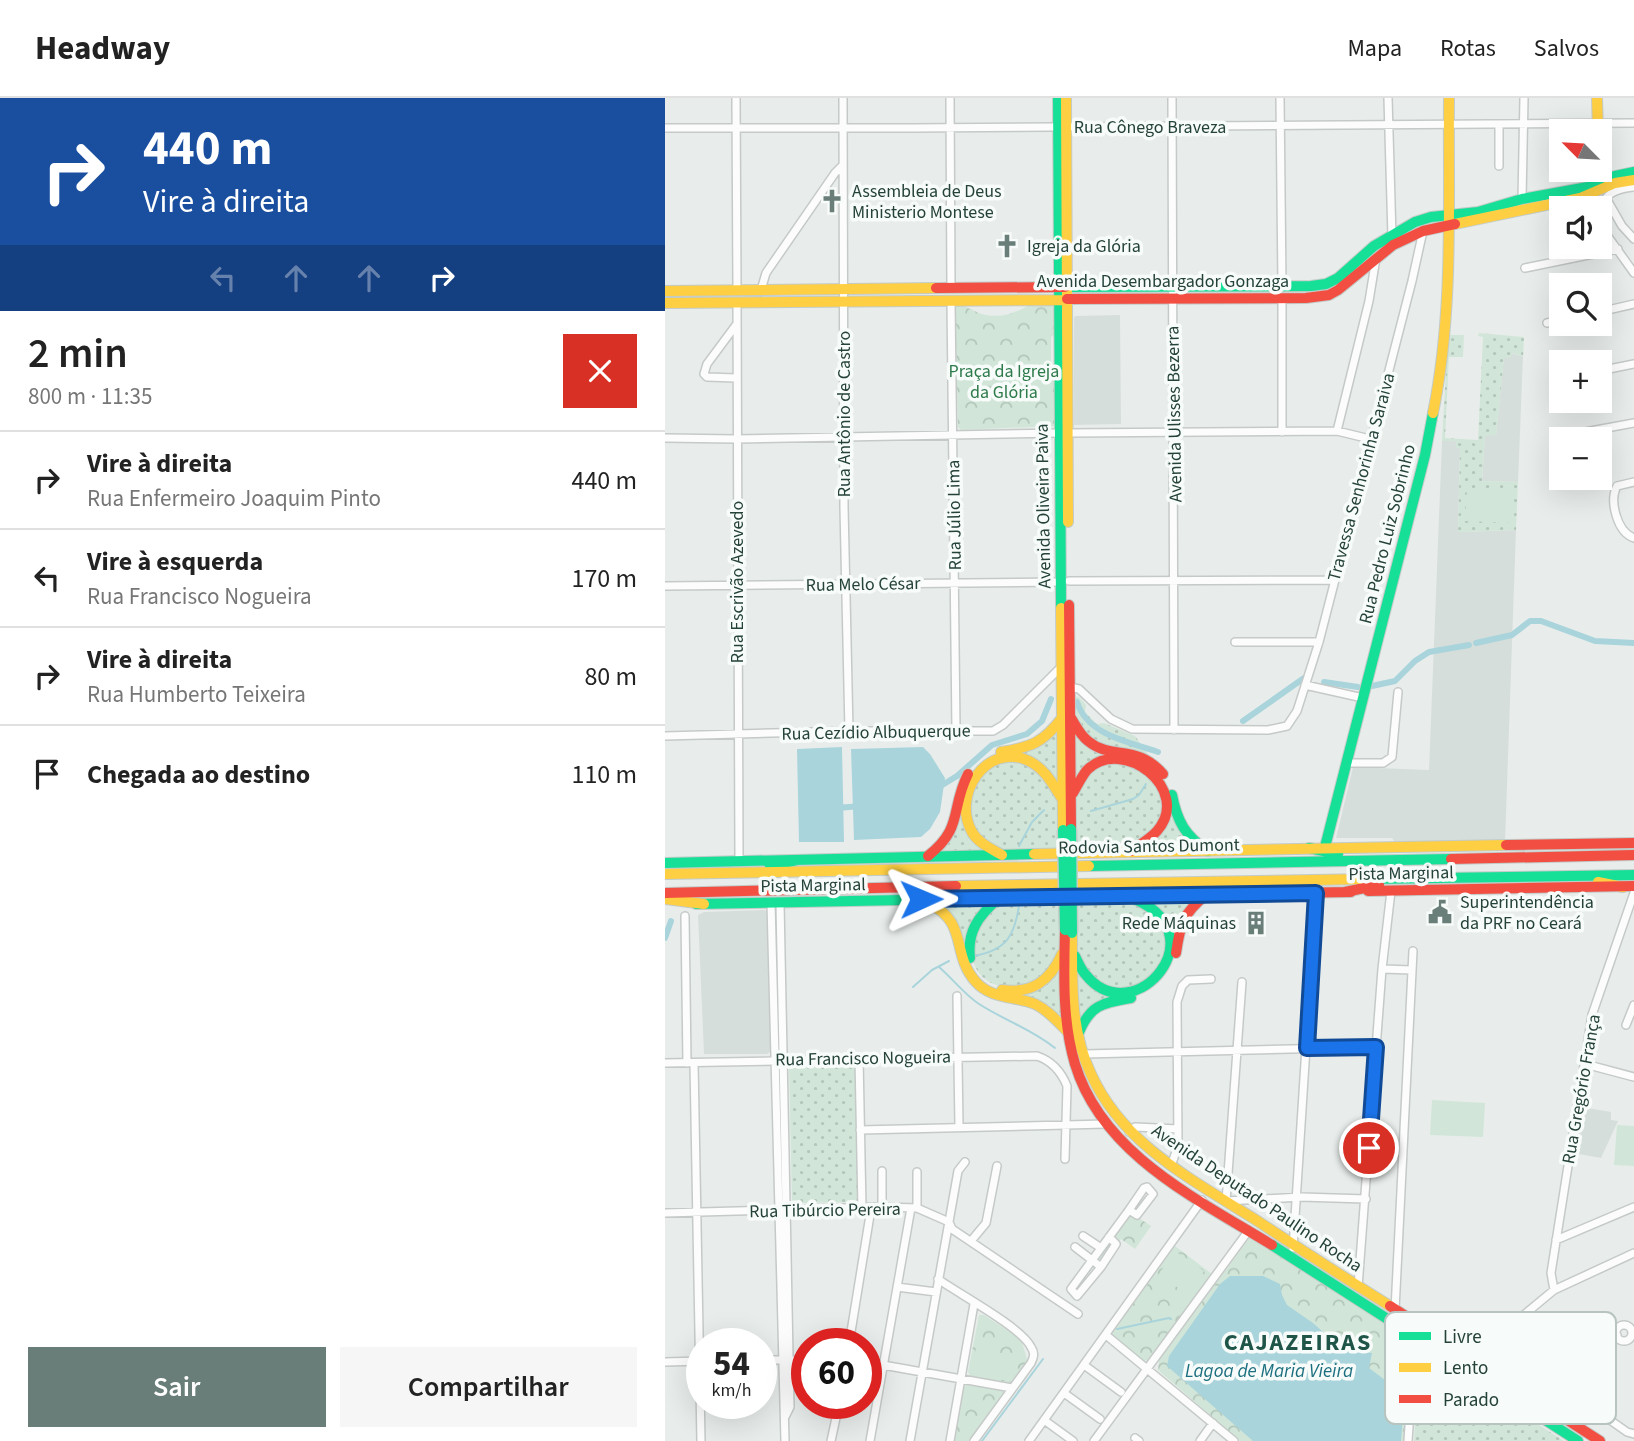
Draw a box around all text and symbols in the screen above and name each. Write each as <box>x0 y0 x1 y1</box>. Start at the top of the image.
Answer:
text: Headway <box>35 25 170 72</box>
text: Mapa <box>1347 31 1402 66</box>
text: Rotas <box>1440 31 1496 66</box>
text: Salvos <box>1534 31 1599 66</box>
text: 440 m <box>143 114 272 184</box>
street label: Rua Cônego Braveza <box>1074 115 1226 140</box>
north arrow <box>1549 119 1612 182</box>
map controls <box>1549 119 1612 490</box>
icon: right <box>28 126 119 217</box>
text: Vire à direita <box>143 179 309 225</box>
place label: Assembleia de Deus Ministerio Montese <box>852 179 1002 225</box>
church icon: Assembleia de Deus Ministerio Montese <box>818 187 846 215</box>
button: sound <box>1549 196 1612 259</box>
church icon: Igreja da Glória <box>993 232 1021 260</box>
place label: Igreja da Glória <box>1027 234 1141 259</box>
icon: left <box>204 259 242 297</box>
icon: ahead <box>277 259 315 297</box>
icon: ahead <box>350 259 388 297</box>
icon: right <box>423 259 461 297</box>
street label: Avenida Desembargador Gonzaga <box>1037 269 1289 294</box>
button: search <box>1549 273 1612 336</box>
text: 2 min <box>28 324 128 384</box>
street label: Avenida Ulisses Bezerra <box>1160 325 1189 503</box>
street label: Rua Antônio de Castro <box>832 331 857 497</box>
button: close <box>563 334 637 408</box>
button: + <box>1549 350 1612 413</box>
park label: Praça da Igreja da Glória <box>949 359 1059 405</box>
street label: Travessa Senhorinha Saraiva <box>1322 370 1401 584</box>
text: 800 m · 11:35 <box>28 380 152 413</box>
street label: Avenida Oliveira Paiva <box>1030 423 1057 589</box>
button: − <box>1549 427 1612 490</box>
street label: Rua Pedro Luiz Sobrinho <box>1353 442 1422 627</box>
text: Vire à direita <box>87 445 232 482</box>
street label: Rua Júlio Lima <box>941 459 968 571</box>
icon: right <box>28 461 66 499</box>
text: 440 m <box>571 462 637 499</box>
text: Rua Enfermeiro Joaquim Pinto <box>87 482 381 515</box>
street label: Rua Escrivão Azevedo <box>725 501 750 663</box>
text: Vire à esquerda <box>87 543 263 580</box>
icon: left <box>28 559 66 597</box>
text: 170 m <box>571 560 637 597</box>
street label: Rua Melo César <box>805 571 921 598</box>
text: Rua Francisco Nogueira <box>87 580 312 613</box>
text: Vire à direita <box>87 641 232 678</box>
icon: right <box>28 657 66 695</box>
text: 80 m <box>584 658 637 695</box>
text: Rua Humberto Teixeira <box>87 678 306 711</box>
street label: Rua Cezídio Albuquerque <box>781 718 971 747</box>
icon: arrive <box>28 755 66 793</box>
text: Chegada ao destino <box>87 756 310 793</box>
text: 110 m <box>571 756 637 793</box>
street label: Rodovia Santos Dumont <box>1058 832 1240 861</box>
street label: Pista Marginal <box>1348 860 1454 887</box>
position arrow <box>884 862 958 936</box>
street label: Pista Marginal <box>760 872 866 899</box>
place label: Superintendência da PRF no Ceará <box>1460 890 1594 936</box>
public building icon: Superintendência da PRF no Ceará <box>1426 898 1454 926</box>
building icon: Rede Máquinas <box>1242 909 1270 937</box>
place label: Rede Máquinas <box>1122 911 1236 936</box>
street label: Rua Gregório França <box>1556 1012 1607 1166</box>
street label: Rua Francisco Nogueira <box>775 1044 951 1073</box>
street label: Avenida Deputado Paulino Rocha <box>1146 1118 1367 1278</box>
pin <box>1339 1118 1399 1178</box>
icon: arrive <box>1350 1129 1388 1167</box>
street label: Rua Tibúrcio Pereira <box>749 1197 901 1224</box>
legend <box>1385 1312 1616 1424</box>
text: Livre <box>1443 1324 1482 1351</box>
district label: CAJAZEIRAS <box>1224 1325 1372 1360</box>
speed limit sign: 60 <box>791 1328 882 1419</box>
text: 54 <box>713 1339 750 1389</box>
button: Sair <box>28 1347 326 1427</box>
button: Compartilhar <box>340 1347 637 1427</box>
text: Lento <box>1443 1355 1488 1382</box>
water label: Lagoa de Maria Vieira <box>1185 1358 1353 1385</box>
text: km/h <box>712 1378 751 1403</box>
text: Parado <box>1443 1387 1499 1414</box>

